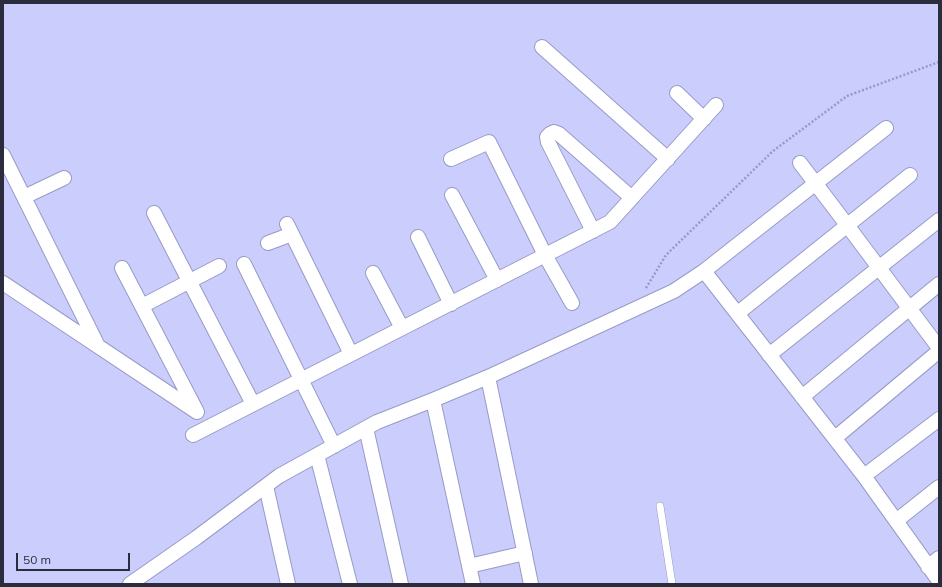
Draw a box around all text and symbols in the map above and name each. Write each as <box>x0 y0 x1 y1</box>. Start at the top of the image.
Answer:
scale bar <box>18 545 132 571</box>
text: 50 m <box>23 552 51 567</box>

